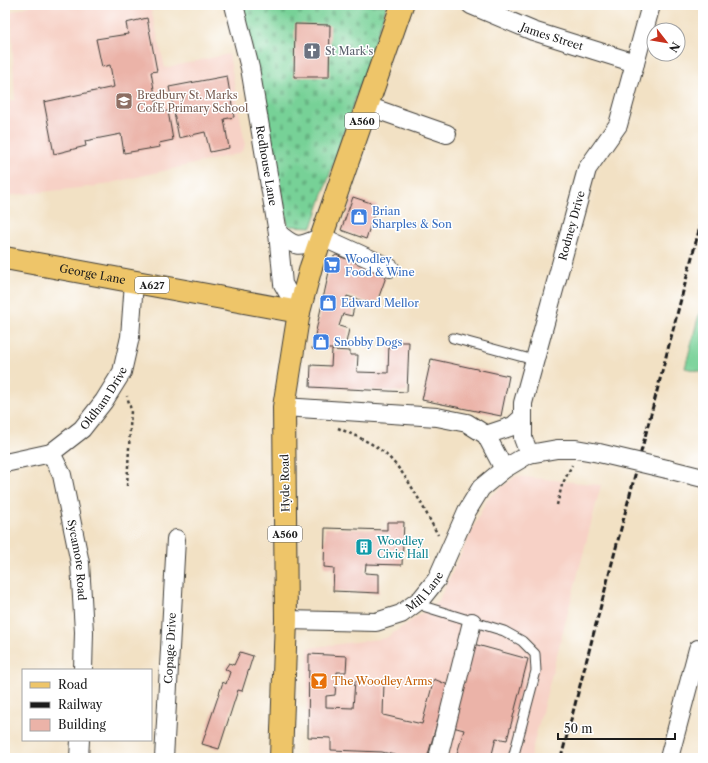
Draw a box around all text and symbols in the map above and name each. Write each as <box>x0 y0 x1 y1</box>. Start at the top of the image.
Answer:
street label: James Street <box>517 19 585 53</box>
north arrow <box>646 22 686 62</box>
text: N <box>666 39 683 55</box>
church icon: St Mark's <box>302 41 322 61</box>
place label: St Mark's <box>325 44 373 58</box>
place label: Bredbury St. Marks CofE Primary School <box>137 88 249 115</box>
school or university icon: Bredbury St. Marks CofE Primary School <box>114 91 134 111</box>
road number: A560 <box>345 113 379 129</box>
street label: Redhouse Lane <box>253 124 280 207</box>
street label: Rodney Drive <box>555 189 588 262</box>
place label: Brian Sharples & Son <box>372 204 452 231</box>
shop icon: Brian Sharples & Son <box>349 207 369 227</box>
place label: Woodley Food & Wine <box>344 252 415 279</box>
supermarket icon: Woodley Food & Wine <box>322 255 342 275</box>
street label: George Lane <box>58 261 127 287</box>
road number: A627 <box>135 277 169 293</box>
shop icon: Edward Mellor <box>318 293 338 313</box>
place label: Edward Mellor <box>341 296 419 310</box>
shop icon: Snobby Dogs <box>311 332 331 352</box>
place label: Snobby Dogs <box>334 335 402 349</box>
street label: Oldham Drive <box>77 366 130 433</box>
street label: Hyde Road <box>277 454 293 512</box>
street label: Sycamore Road <box>64 518 89 601</box>
road number: A560 <box>268 526 302 542</box>
place label: Woodley Civic Hall <box>376 534 429 561</box>
building icon: Woodley Civic Hall <box>354 537 374 557</box>
street label: Mill Lane <box>403 570 446 615</box>
street label: Copage Drive <box>161 612 179 684</box>
legend <box>22 669 152 741</box>
bar icon: The Woodley Arms <box>309 671 329 691</box>
place label: The Woodley Arms <box>332 674 433 688</box>
text: Road <box>58 677 88 692</box>
text: Railway <box>58 697 103 712</box>
scale bar <box>558 715 675 741</box>
text: Building <box>58 717 106 732</box>
text: 50 m <box>564 721 593 736</box>

